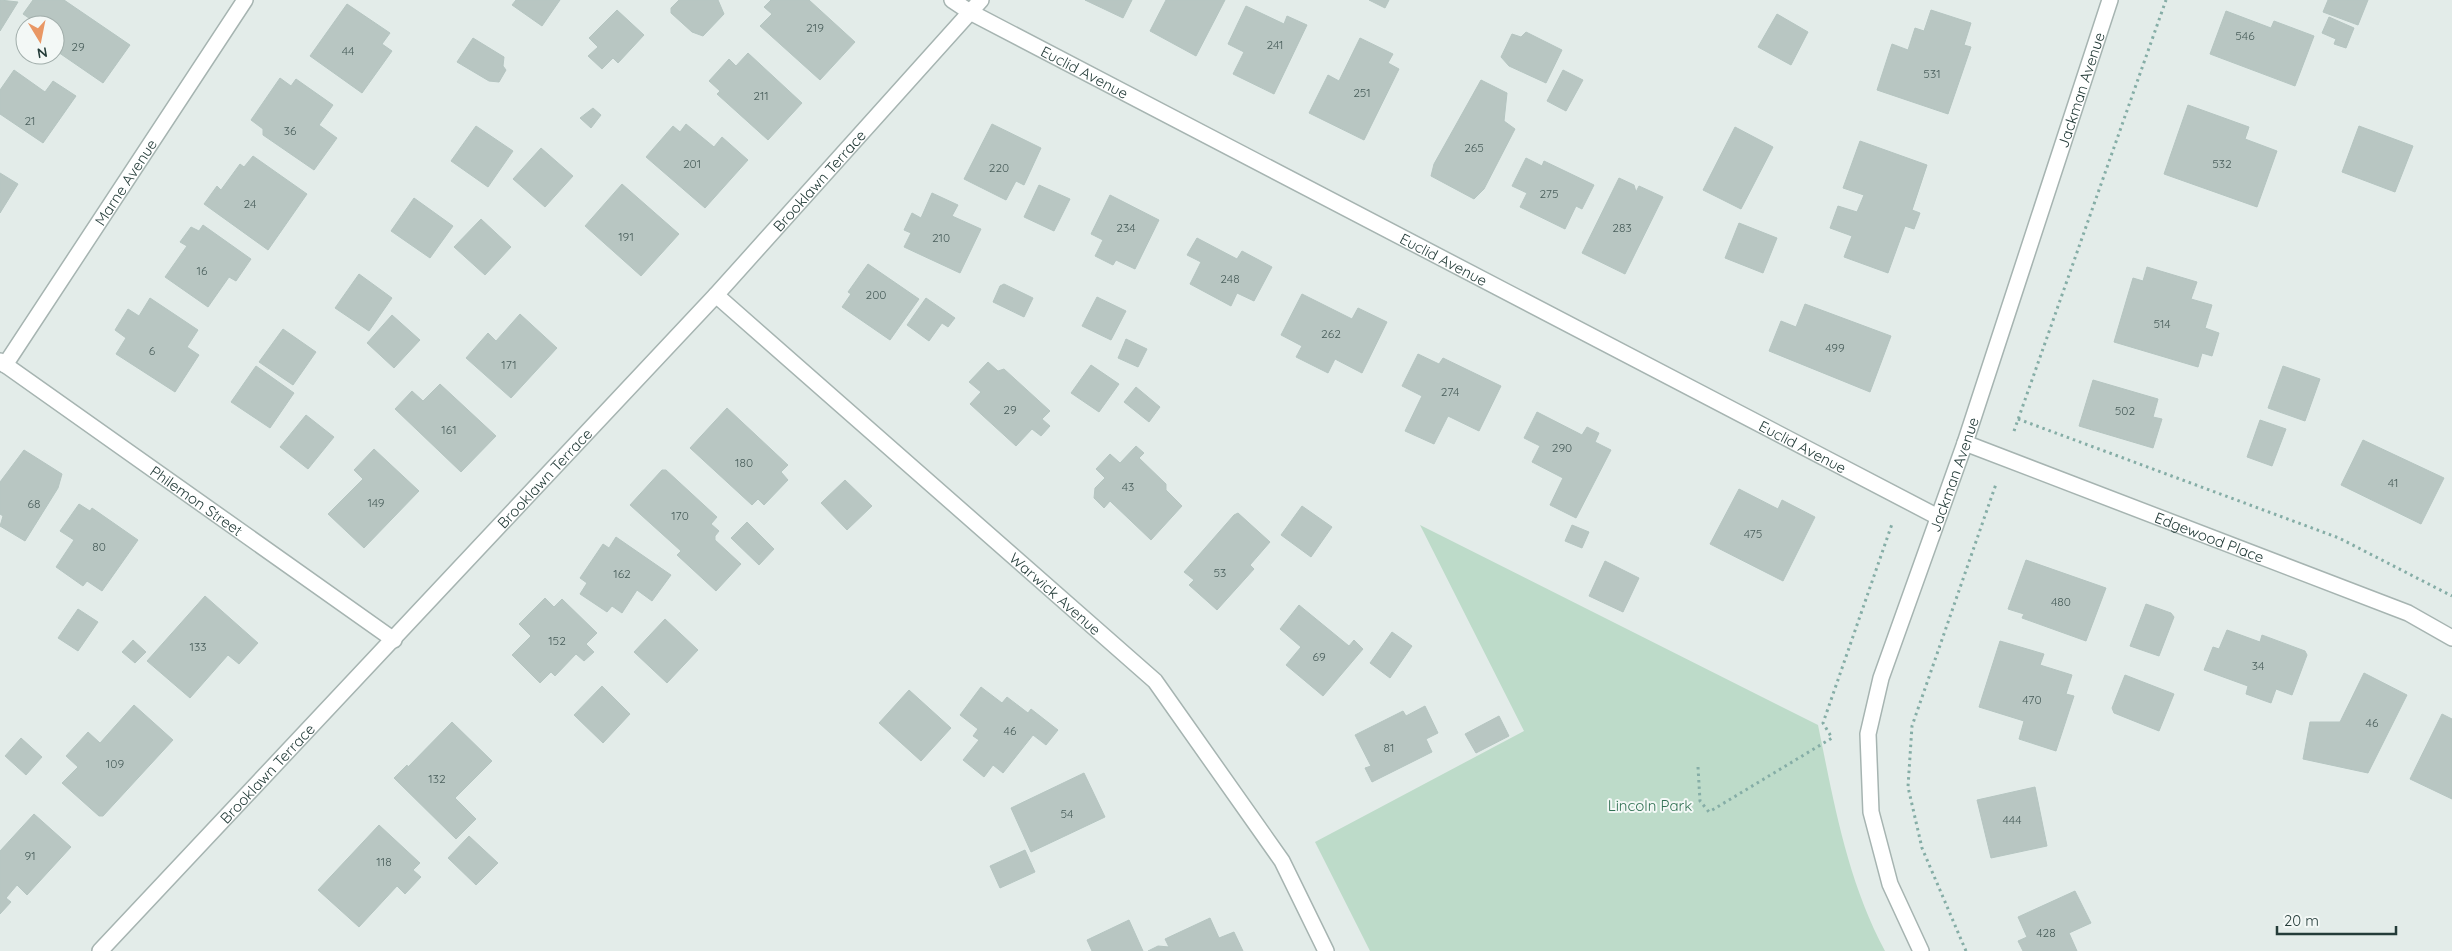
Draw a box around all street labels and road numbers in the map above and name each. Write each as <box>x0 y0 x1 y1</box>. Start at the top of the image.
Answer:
street label: Jackman Avenue <box>2053 30 2108 150</box>
street label: Euclid Avenue <box>1038 41 1132 102</box>
street label: Brooklawn Terrace <box>768 126 870 235</box>
street label: Marne Avenue <box>90 135 161 229</box>
street label: Euclid Avenue <box>1397 229 1491 290</box>
street label: Jackman Avenue <box>1925 415 1982 534</box>
street label: Euclid Avenue <box>1756 416 1850 477</box>
street label: Brooklawn Terrace <box>493 424 596 532</box>
street label: Philemon Street <box>147 461 247 540</box>
street label: Edgewood Place <box>2152 507 2267 566</box>
street label: Warwick Avenue <box>1006 548 1105 639</box>
street label: Brooklawn Terrace <box>215 719 319 827</box>

